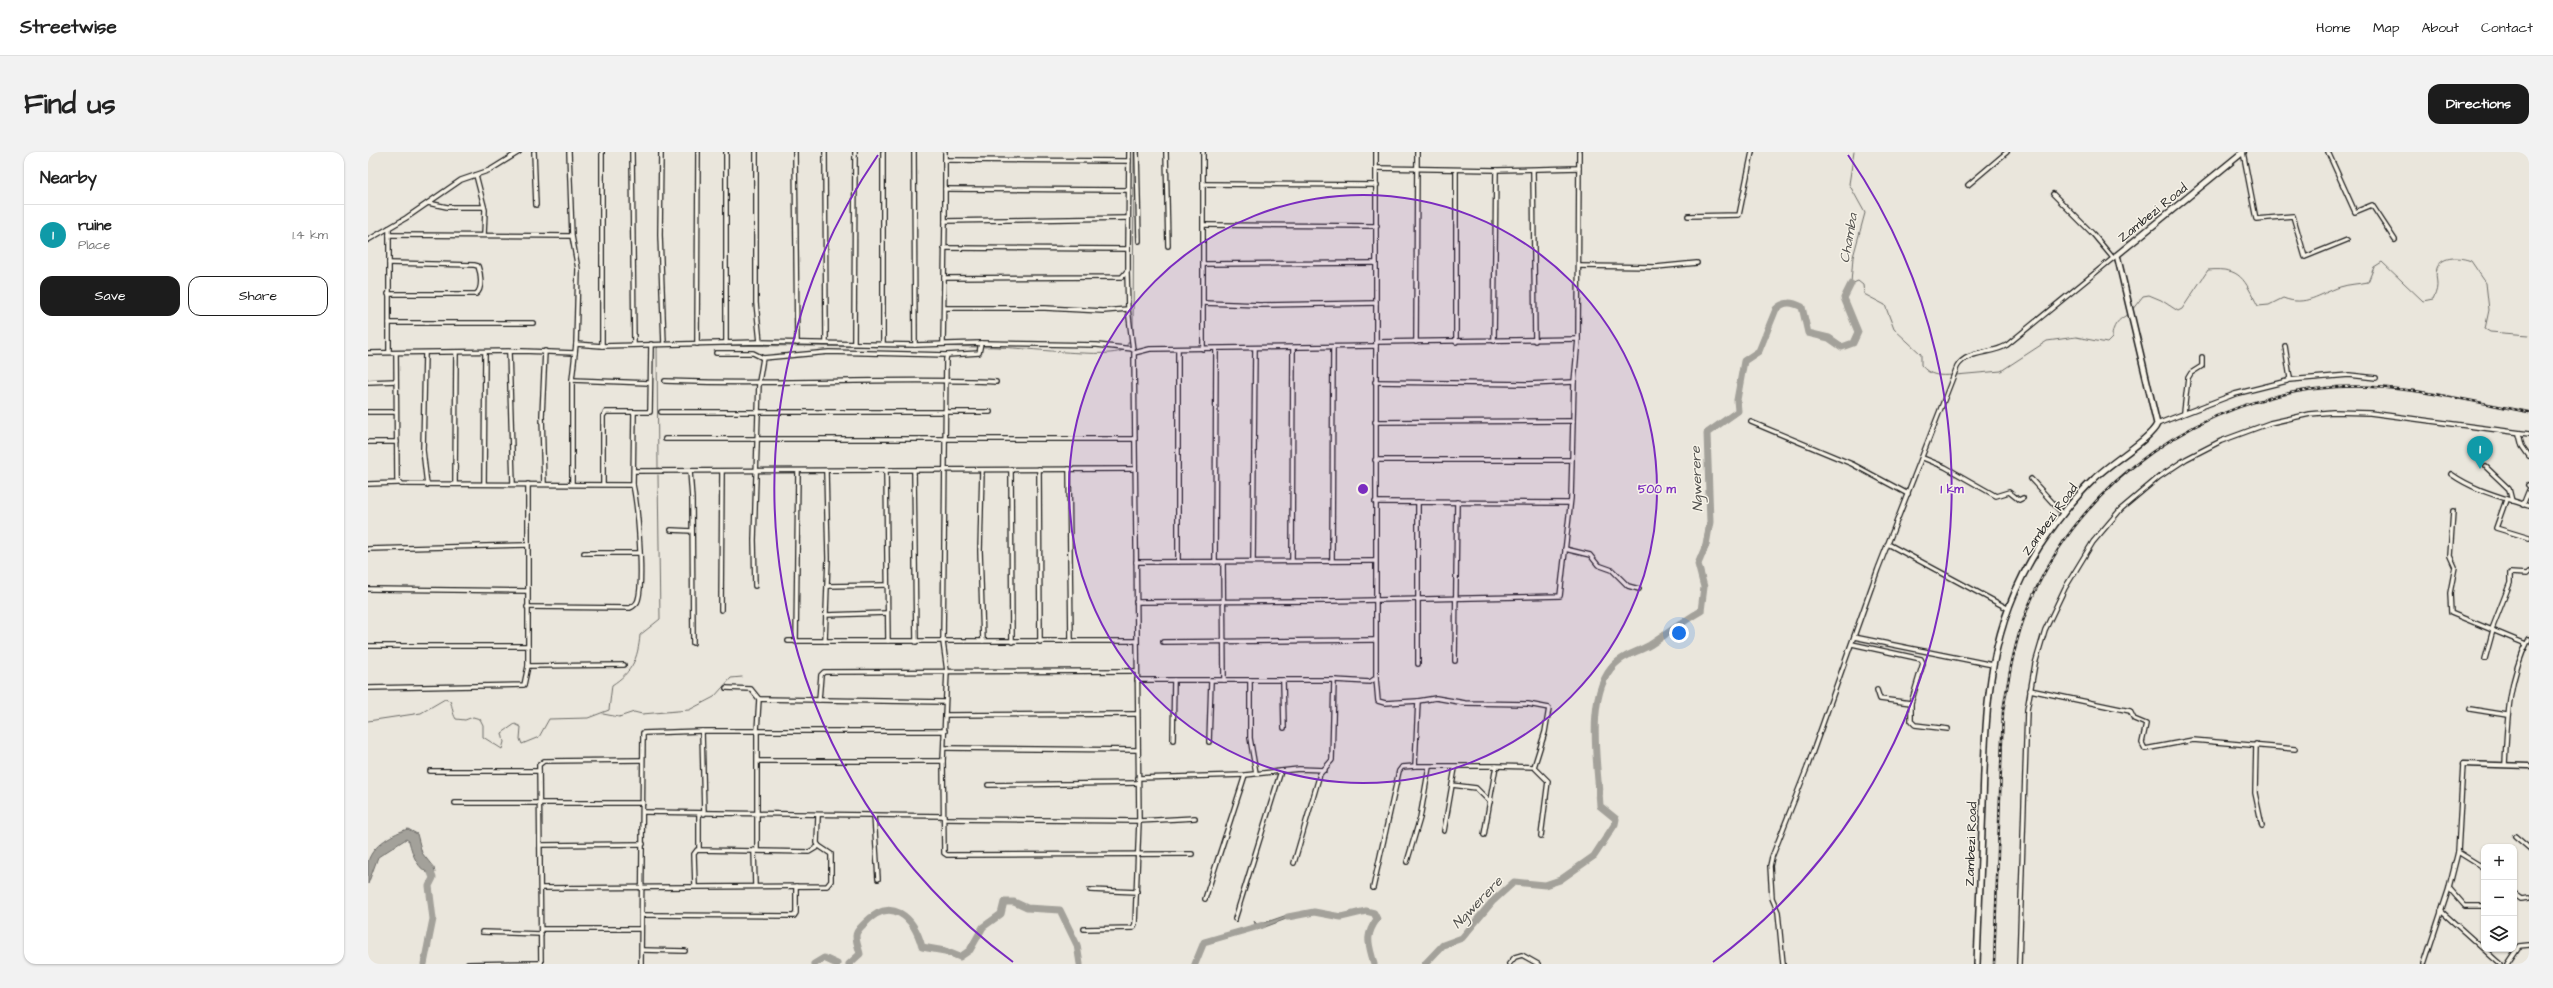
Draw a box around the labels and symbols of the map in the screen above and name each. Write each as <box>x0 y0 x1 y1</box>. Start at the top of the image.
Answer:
street label: Zambezi Road <box>2114 179 2191 246</box>
water label: Chamba <box>1835 211 1863 264</box>
pin: 1 <box>2467 436 2493 469</box>
water label: Ngwerere <box>1686 444 1708 512</box>
street label: Zambezi Road <box>2018 480 2082 559</box>
text: 500 m <box>1638 481 1677 498</box>
text: 1 km <box>1940 481 1964 498</box>
centre of rings <box>1356 482 1370 496</box>
your location <box>1669 623 1689 643</box>
street label: Zambezi Road <box>1961 801 1981 887</box>
water label: Ngwerere <box>1448 871 1509 933</box>

